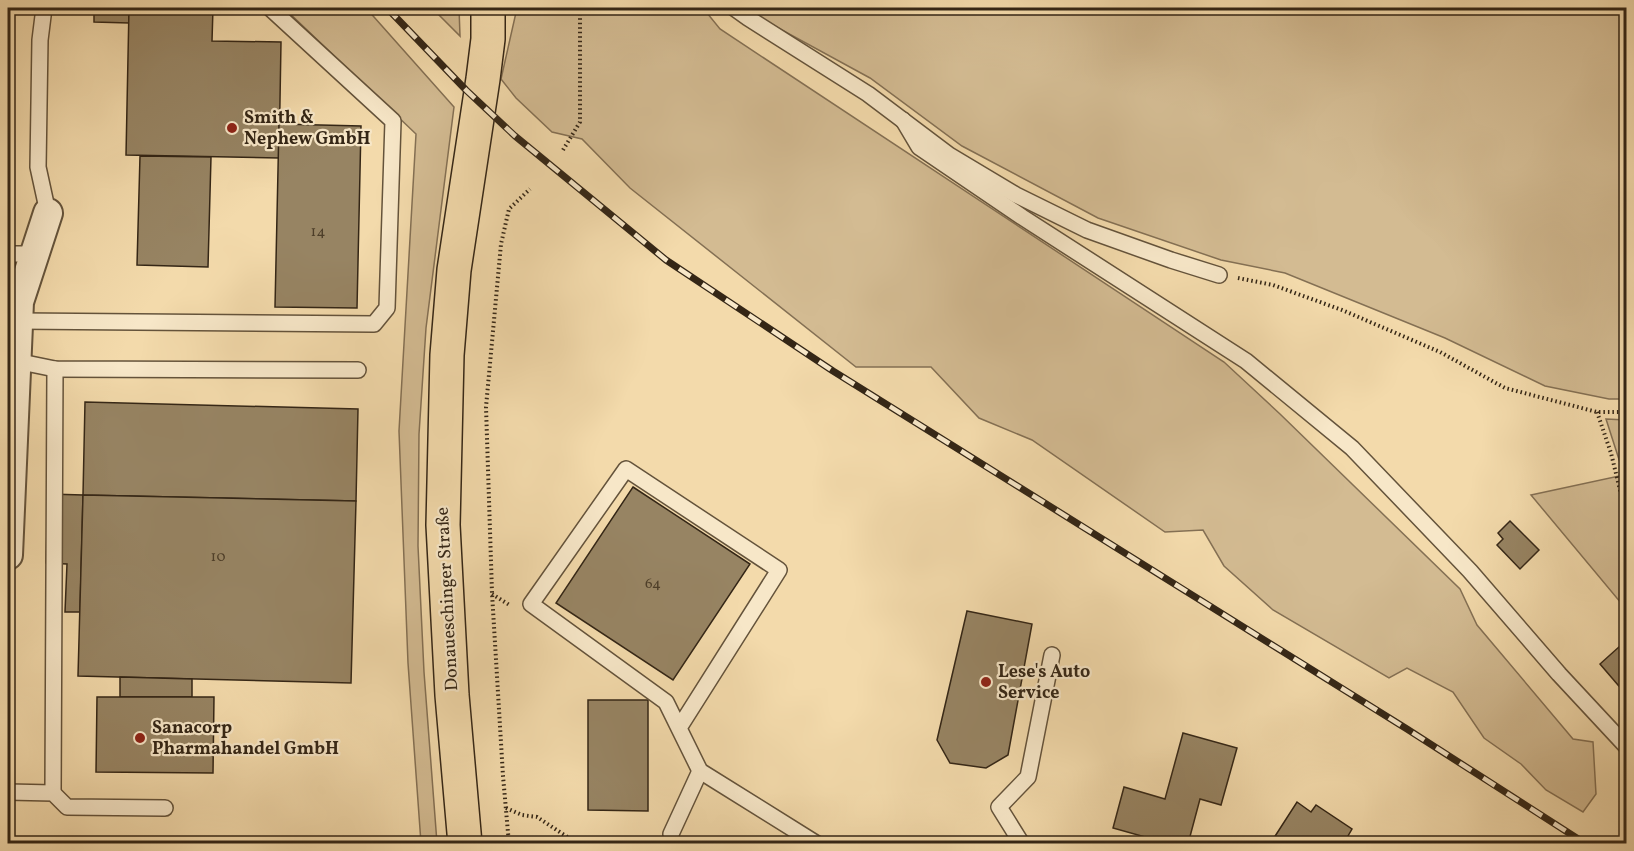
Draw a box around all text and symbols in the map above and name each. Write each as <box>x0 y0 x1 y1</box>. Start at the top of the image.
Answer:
place label: Smith & Nephew GmbH <box>244 106 371 152</box>
marker: Smith & Nephew GmbH <box>225 121 239 135</box>
house number: 14 <box>311 222 325 243</box>
street label: Donaueschinger Straße <box>431 506 465 692</box>
house number: 10 <box>211 547 225 568</box>
house number: 64 <box>645 574 661 595</box>
place label: Lese's Auto Service <box>998 660 1090 706</box>
marker: Lese's Auto Service <box>979 675 993 689</box>
place label: Sanacorp Pharmahandel GmbH <box>152 716 339 762</box>
marker: Sanacorp Pharmahandel GmbH <box>133 731 147 745</box>

